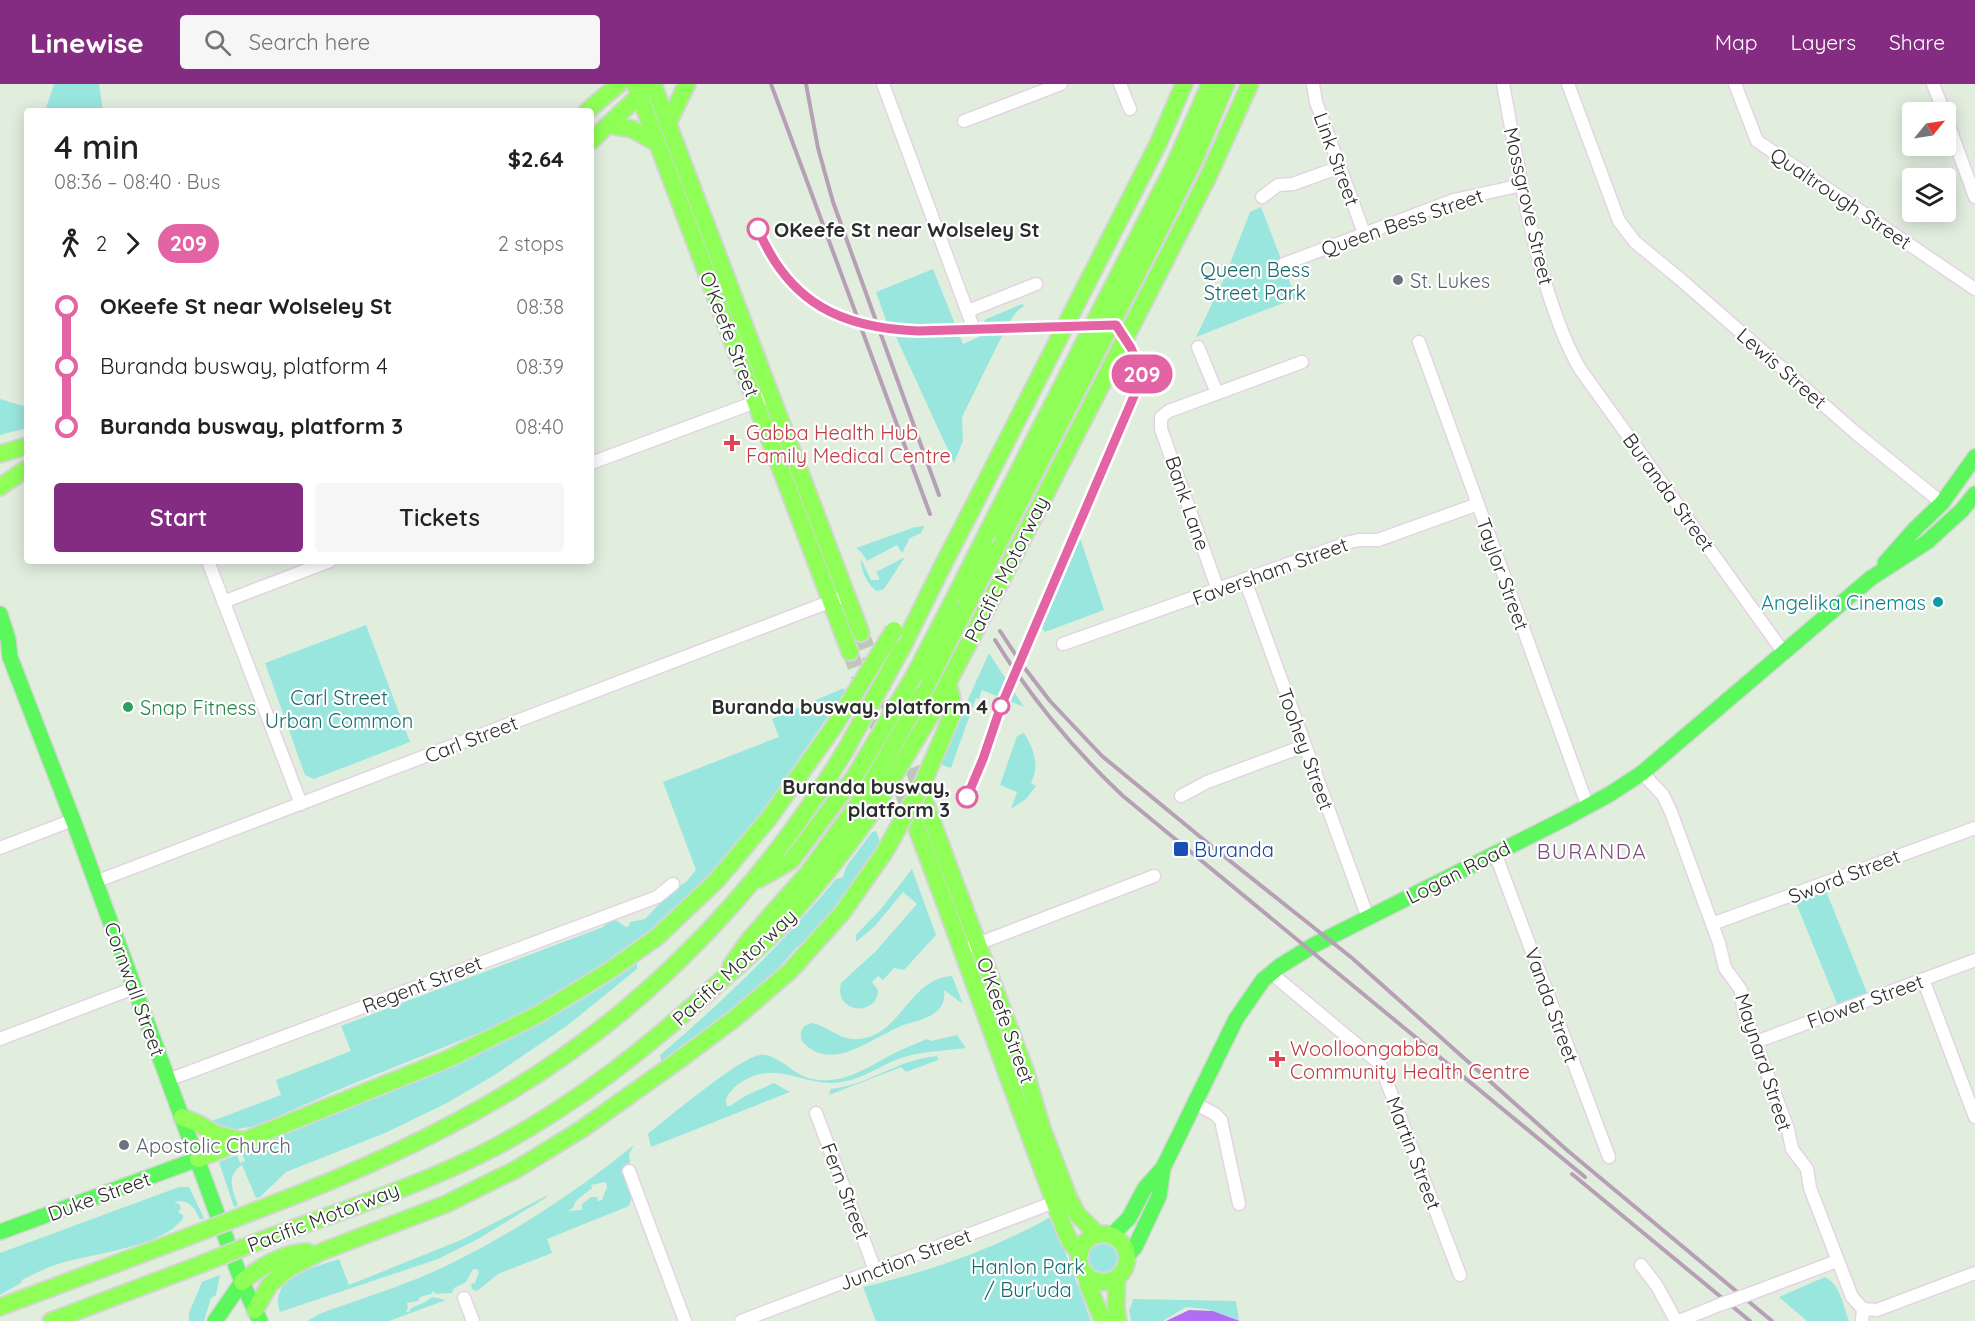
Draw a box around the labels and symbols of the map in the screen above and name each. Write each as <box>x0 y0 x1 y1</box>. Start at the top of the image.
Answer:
north arrow <box>1902 102 1956 156</box>
street label: Link Street <box>1309 109 1365 209</box>
street label: Mossgrove Street <box>1499 125 1559 287</box>
street label: Qualtrough Street <box>1766 142 1916 255</box>
street label: Queen Bess Street <box>1318 182 1486 261</box>
place label: OKeefe St near Wolseley St <box>774 217 1040 242</box>
marker: OKeefe St near Wolseley St <box>747 218 769 240</box>
park label: Queen Bess Street Park <box>1200 257 1310 305</box>
street label: O'Keefe Street <box>695 268 766 401</box>
place label: St. Lukes <box>1410 268 1490 293</box>
marker: St. Lukes <box>1391 273 1405 287</box>
street label: Lewis Street <box>1732 322 1832 414</box>
line badge: 209 <box>1108 354 1176 394</box>
place label: Gabba Health Hub Family Medical Centre <box>746 420 951 468</box>
street label: Buranda Street <box>1618 428 1720 556</box>
marker: Gabba Health Hub Family Medical Centre <box>723 434 741 452</box>
street label: Bank Lane <box>1160 452 1216 554</box>
street label: Pacific Motorway <box>958 492 1054 646</box>
street label: Taylor Street <box>1471 514 1535 634</box>
street label: Faversham Street <box>1189 531 1351 611</box>
place label: Angelika Cinemas <box>1761 590 1926 615</box>
marker: Angelika Cinemas <box>1931 595 1945 609</box>
park label: Carl Street Urban Common <box>265 685 413 733</box>
street label: Toohey Street <box>1272 685 1340 814</box>
place label: Buranda busway, platform 4 <box>711 694 988 719</box>
place label: Snap Fitness <box>140 695 257 720</box>
marker: Buranda busway, platform 4 <box>992 697 1010 715</box>
marker: Snap Fitness <box>121 700 135 714</box>
street label: Carl Street <box>421 710 521 768</box>
place label: Buranda busway, platform 3 <box>782 774 950 822</box>
marker: Buranda busway, platform 3 <box>956 786 978 808</box>
street label: Logan Road <box>1402 835 1514 909</box>
place label: Buranda <box>1194 837 1274 862</box>
district label: BURANDA <box>1537 838 1647 864</box>
marker: Buranda <box>1172 840 1190 858</box>
street label: Sword Street <box>1784 843 1904 909</box>
street label: Pacific Motorway <box>667 903 801 1031</box>
street label: Cornwall Street <box>99 918 171 1060</box>
street label: Vanda Street <box>1520 944 1585 1066</box>
street label: Regent Street <box>359 950 486 1018</box>
street label: O'Keefe Street <box>972 953 1041 1087</box>
street label: Flower Street <box>1803 968 1927 1034</box>
street label: Maynard Street <box>1730 990 1798 1134</box>
place label: Woolloongabba Community Health Centre <box>1290 1036 1530 1084</box>
marker: Woolloongabba Community Health Centre <box>1268 1050 1286 1068</box>
street label: Martin Street <box>1381 1093 1447 1213</box>
place label: Apostolic Church <box>136 1133 291 1158</box>
marker: Apostolic Church <box>117 1138 131 1152</box>
street label: Fern Street <box>816 1139 876 1243</box>
street label: Duke Street <box>44 1166 154 1226</box>
street label: Pacific Motorway <box>244 1177 402 1257</box>
street label: Junction Street <box>835 1222 975 1296</box>
park label: Hanlon Park / Bur'uda <box>971 1254 1085 1302</box>

